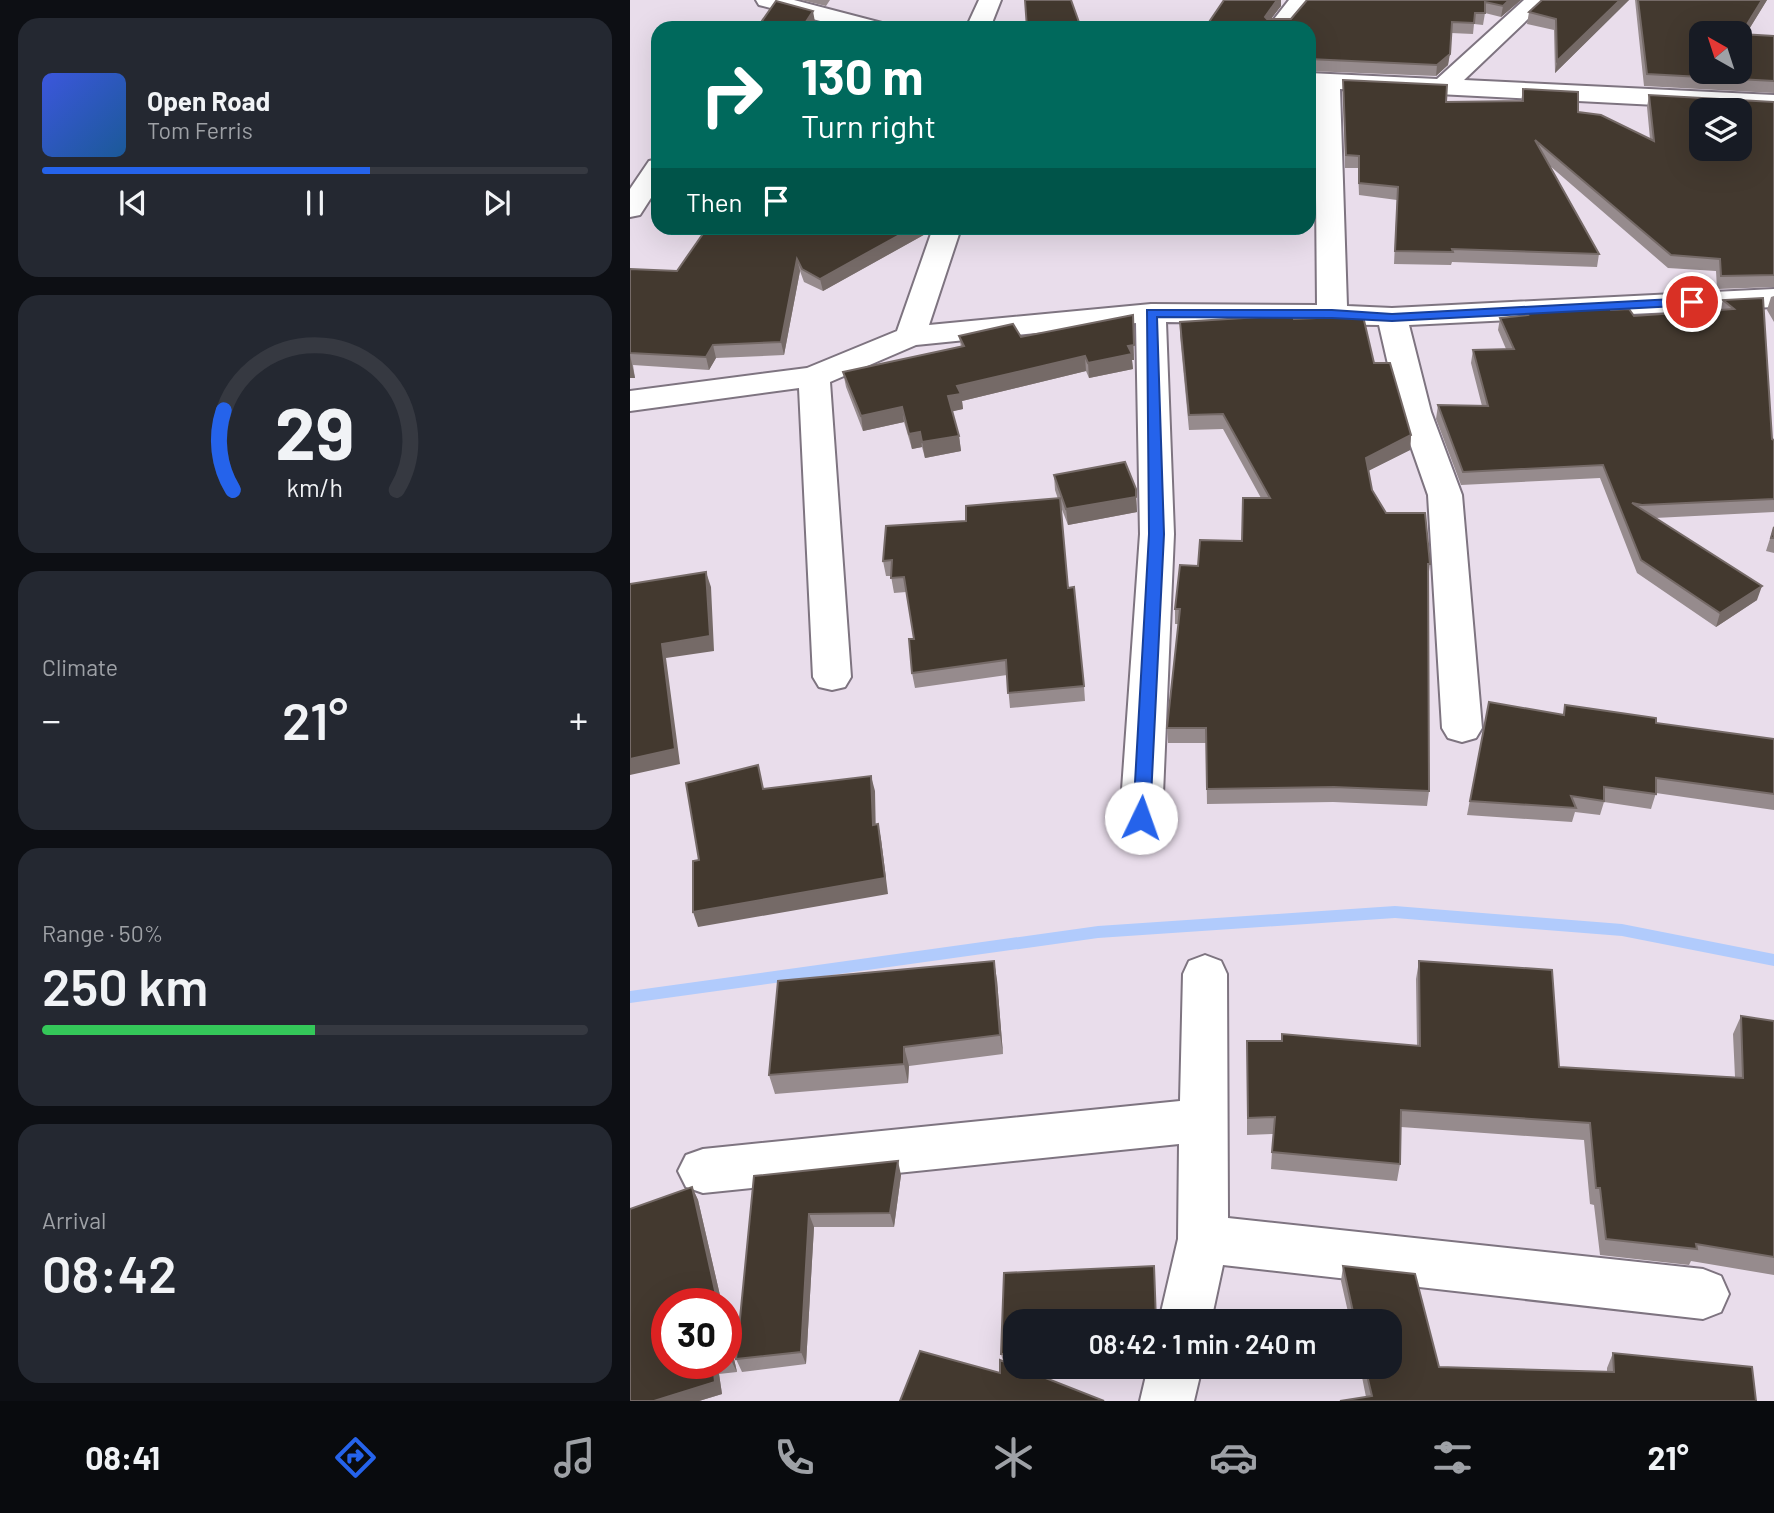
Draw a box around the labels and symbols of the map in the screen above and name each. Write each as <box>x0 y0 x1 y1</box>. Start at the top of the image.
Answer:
north arrow <box>1689 21 1752 84</box>
pin <box>1662 272 1722 332</box>
position arrow <box>1104 781 1178 855</box>
speed limit sign: 30 <box>651 1288 742 1379</box>

